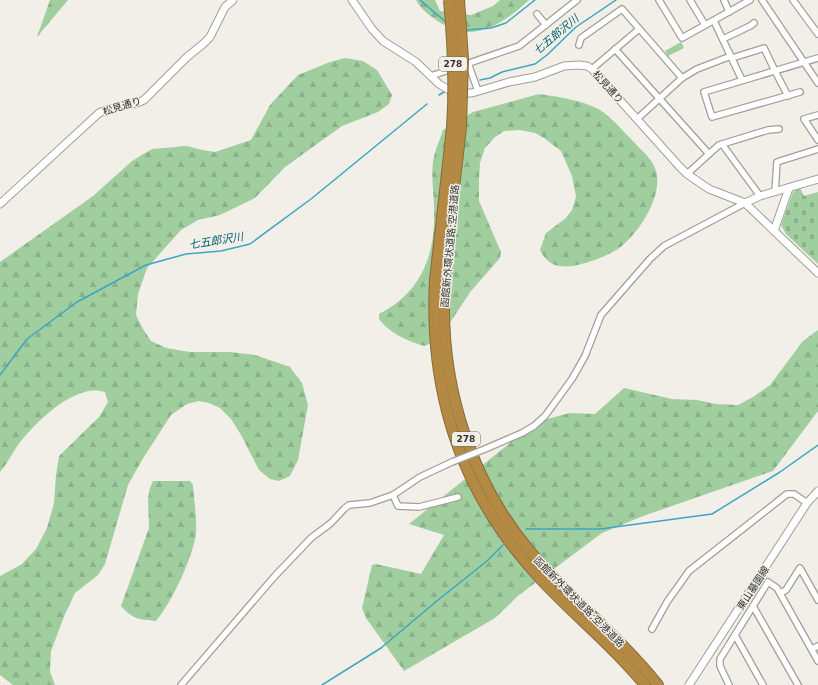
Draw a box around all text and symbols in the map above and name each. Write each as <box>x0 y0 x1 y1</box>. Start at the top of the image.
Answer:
water label: 七五郎沢川 <box>531 12 582 58</box>
road number: 278 <box>439 57 467 71</box>
street label: 松見通り <box>591 68 625 106</box>
street label: 松見通り <box>101 95 143 117</box>
street label: 函館新外環状道路;空港道路 <box>439 184 461 308</box>
water label: 七五郎沢川 <box>188 230 245 252</box>
road number: 278 <box>452 432 480 446</box>
street label: 函館新外環状道路;空港道路 <box>531 554 627 650</box>
street label: 東山墓園線 <box>735 564 771 612</box>

